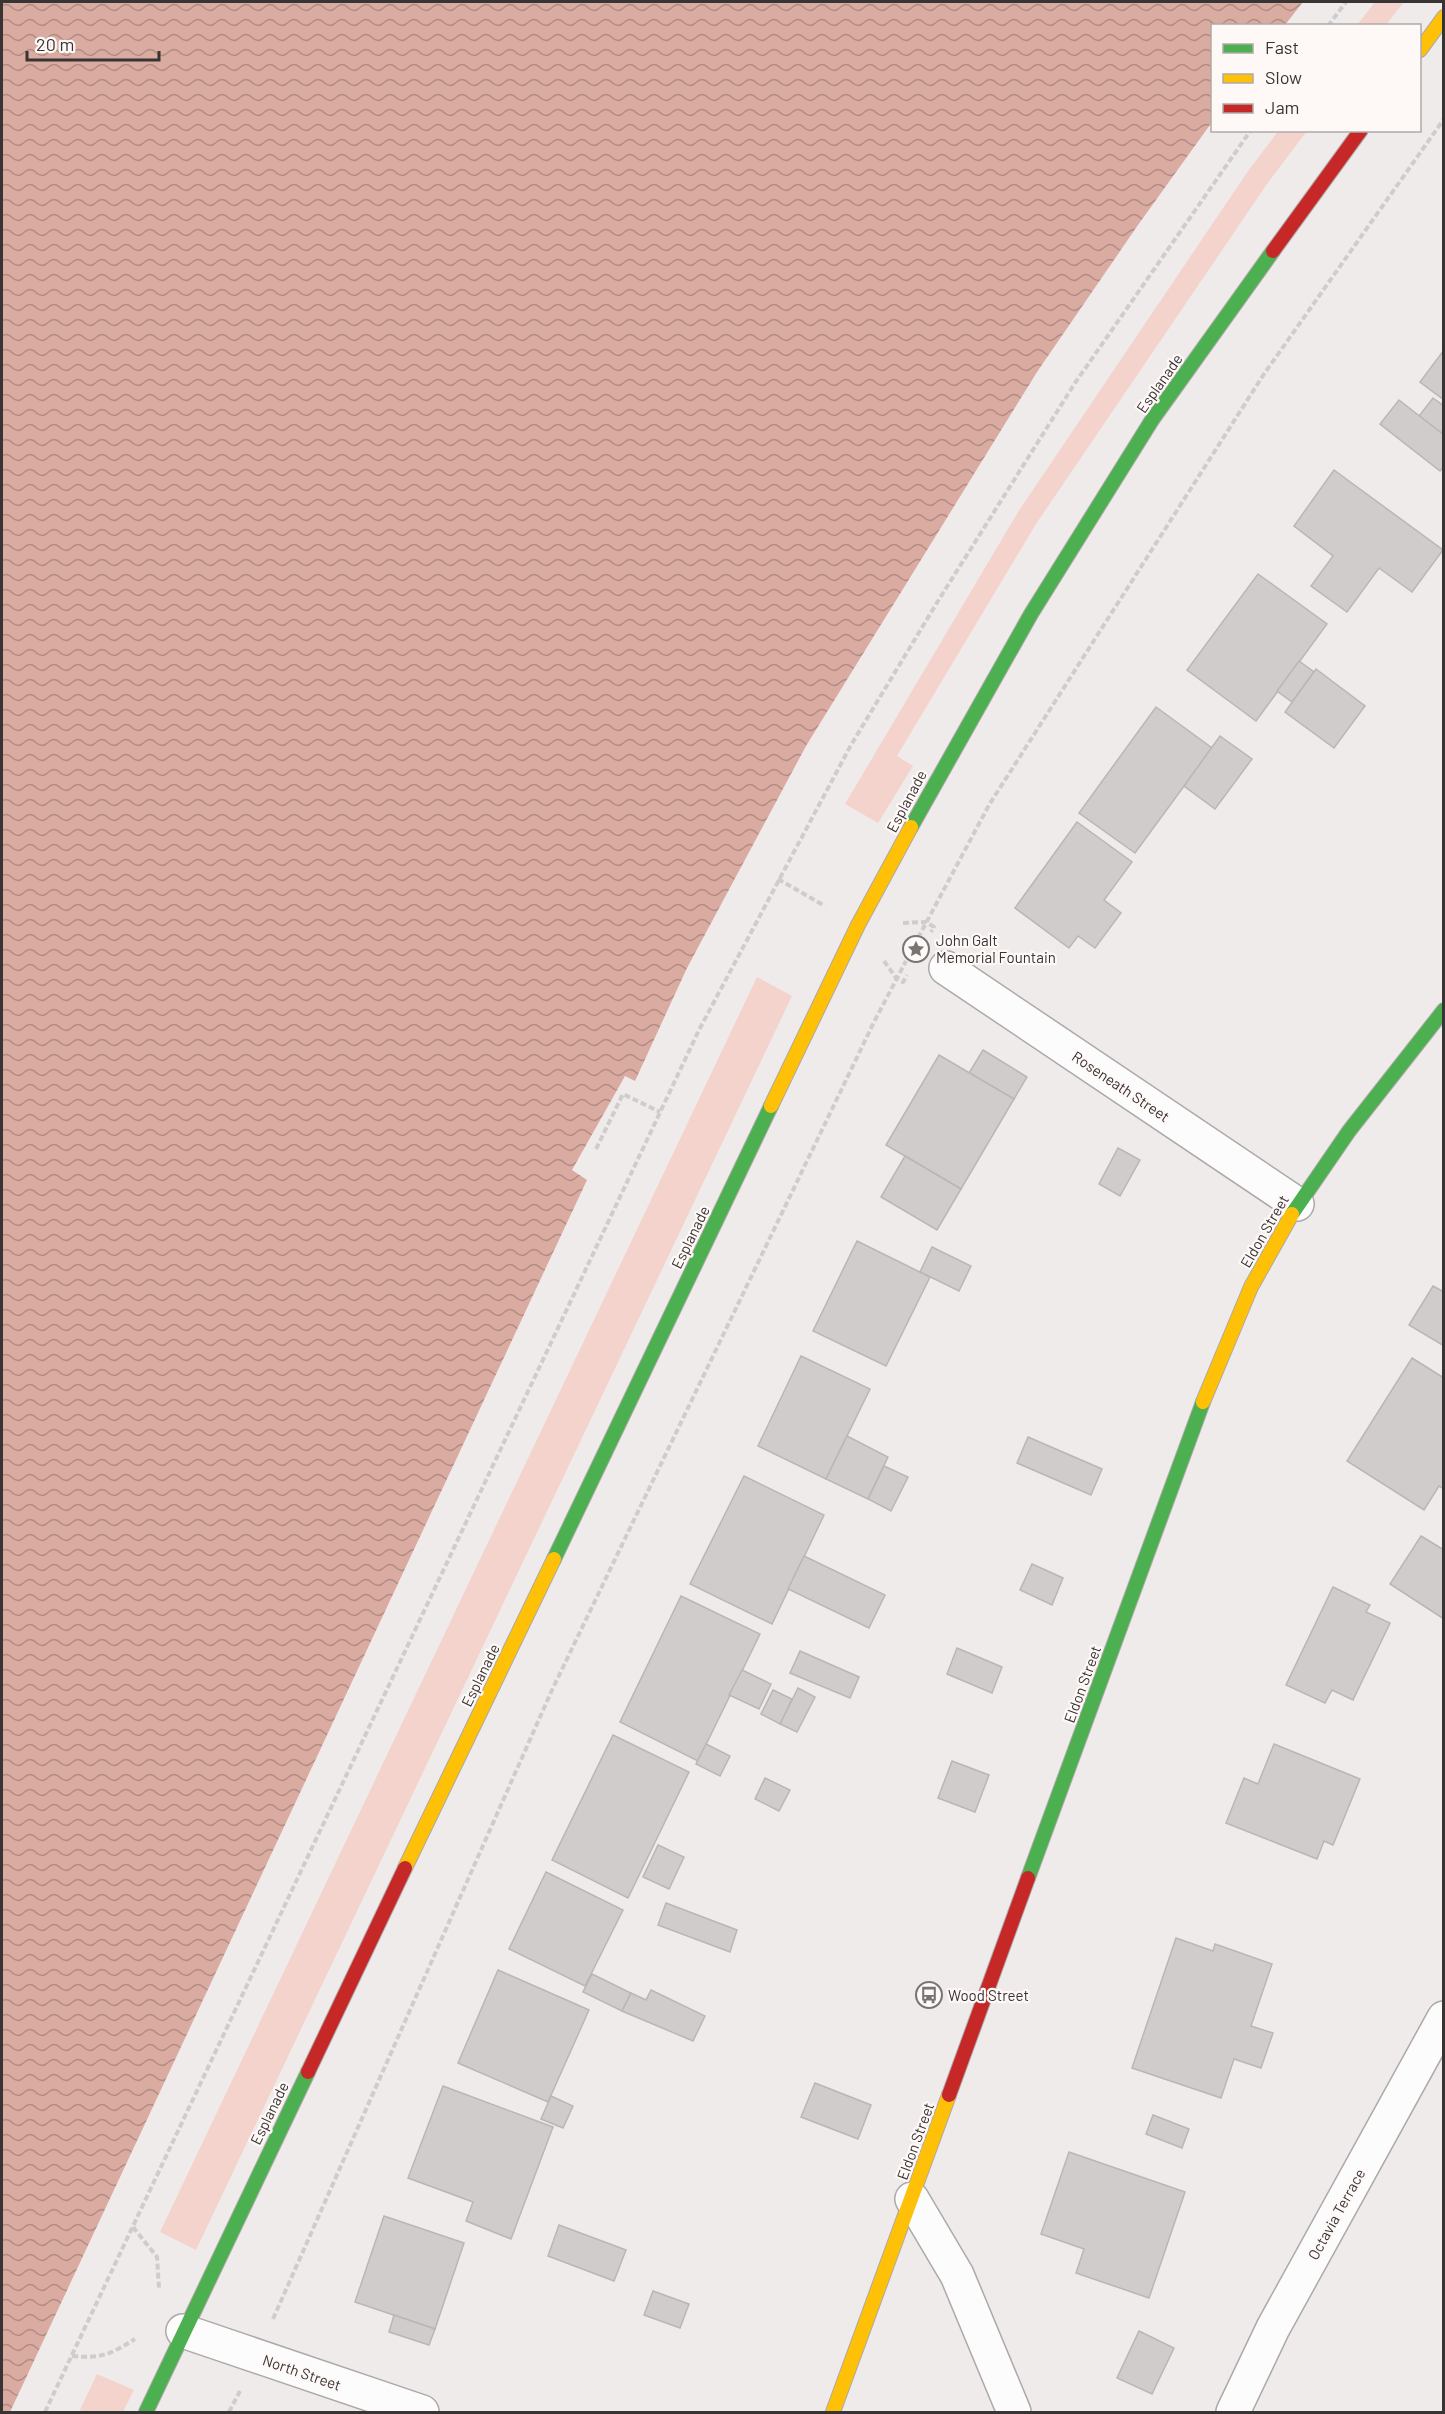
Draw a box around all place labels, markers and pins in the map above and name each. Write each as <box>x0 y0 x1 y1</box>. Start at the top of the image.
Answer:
place label: John Galt Memorial Fountain <box>936 931 1056 966</box>
place icon: John Galt Memorial Fountain <box>901 934 931 964</box>
bus stop icon: Wood Street <box>914 1980 944 2010</box>
place label: Wood Street <box>948 1986 1029 2004</box>

